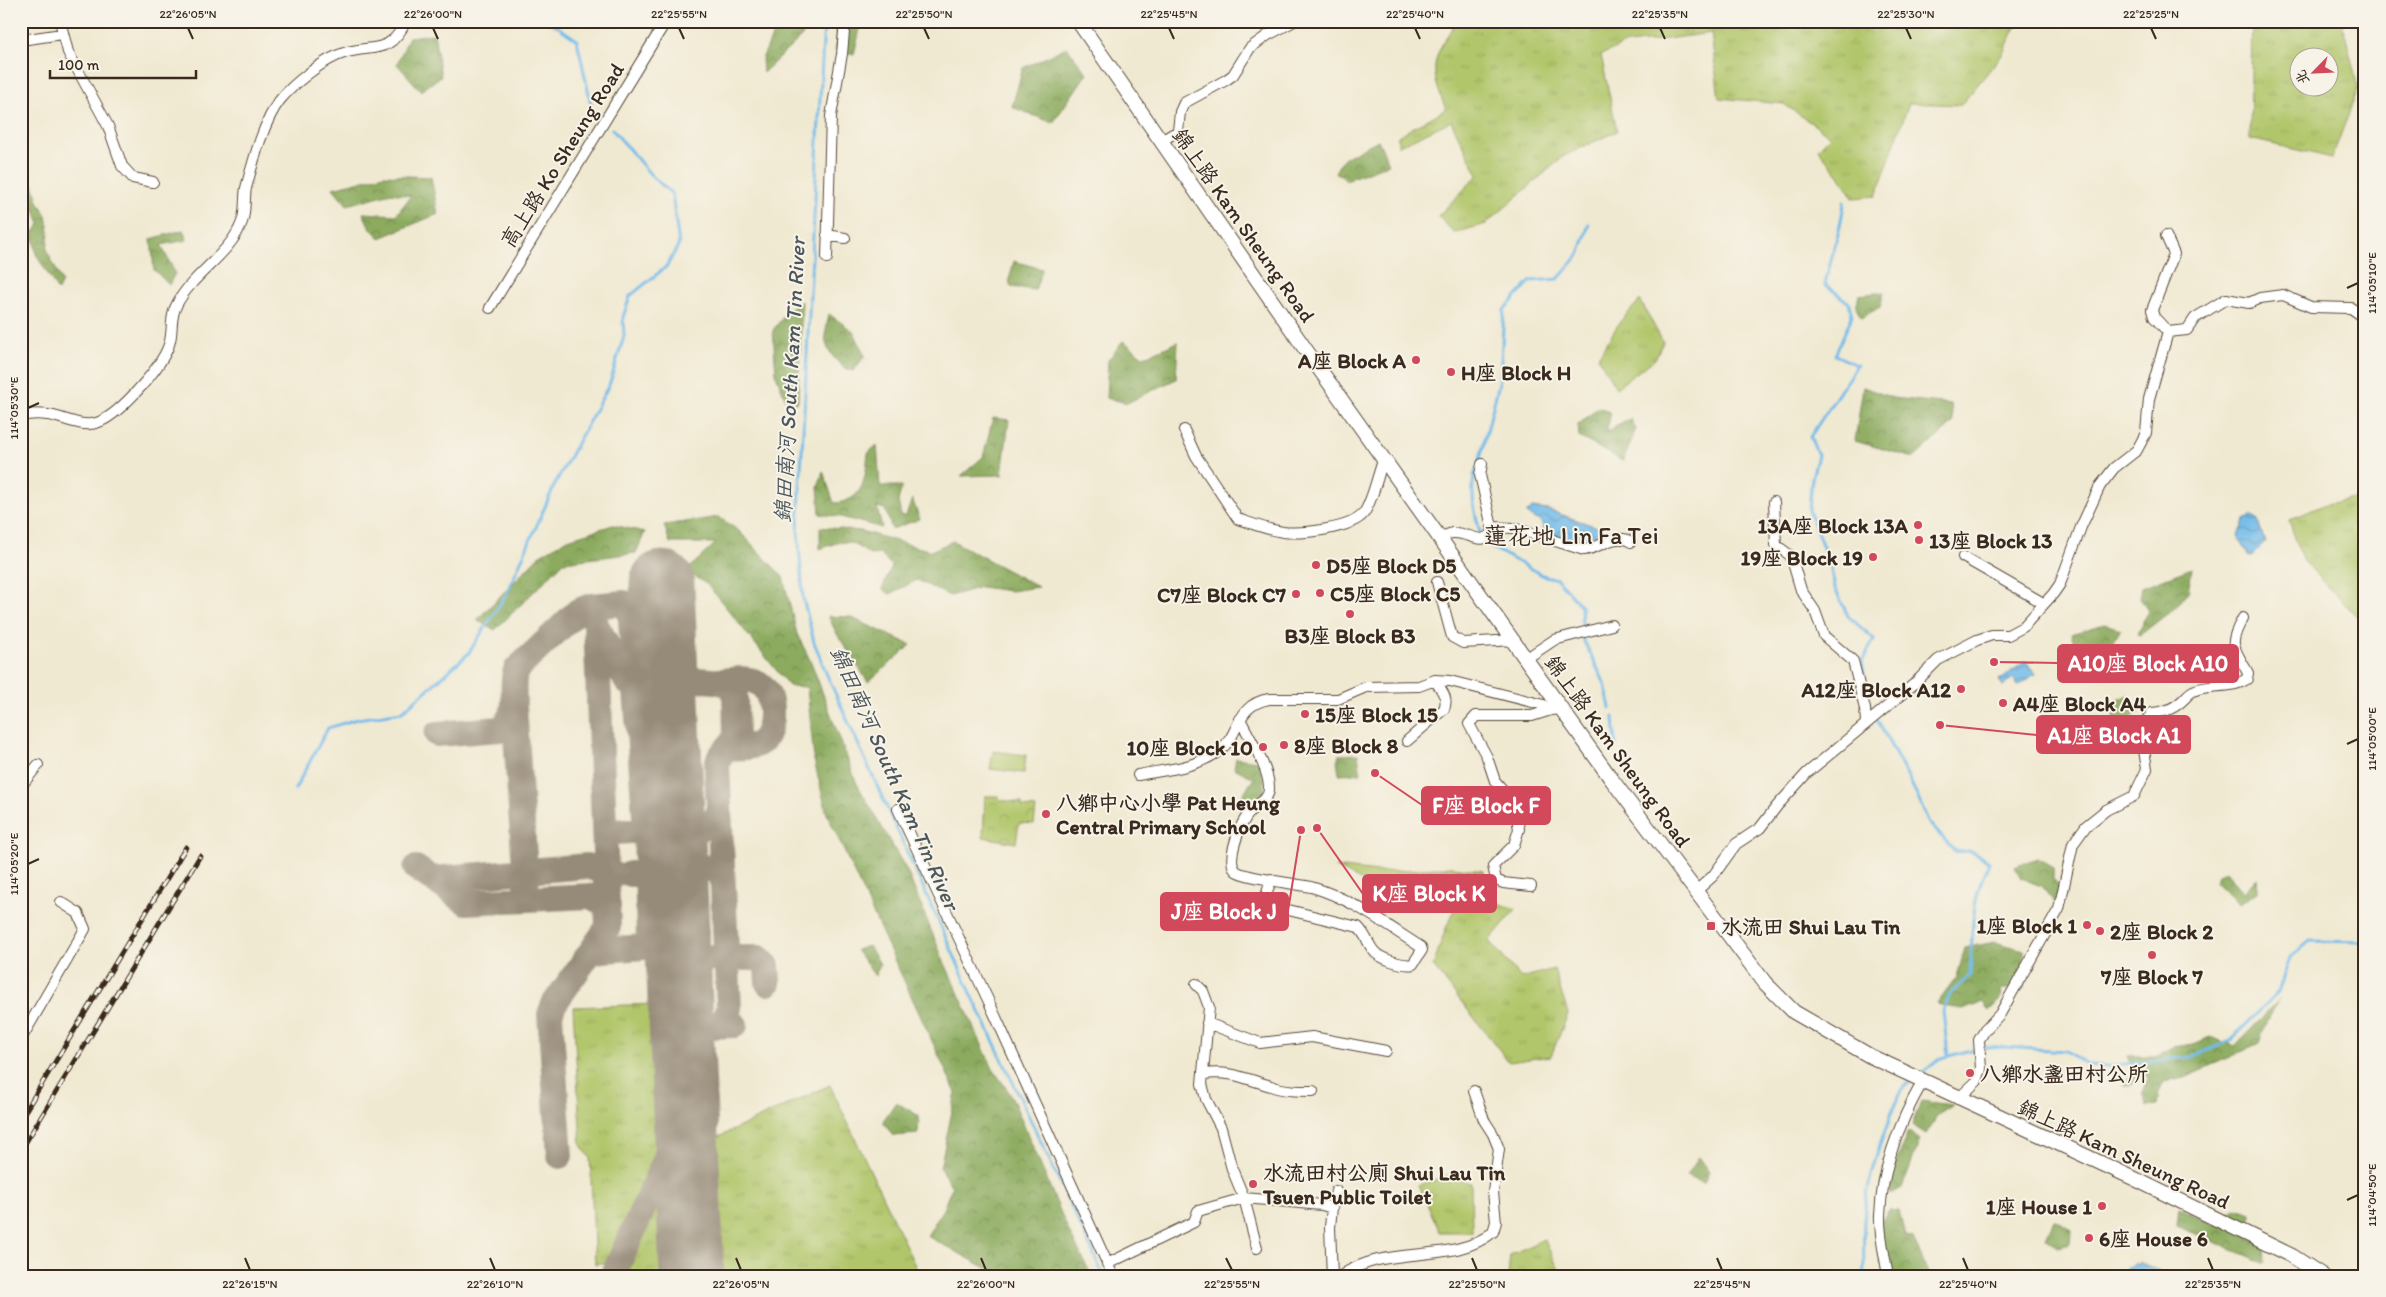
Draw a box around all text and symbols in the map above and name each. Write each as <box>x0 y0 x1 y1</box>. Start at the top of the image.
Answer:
text: 22°26'05"N <box>159 7 217 21</box>
text: 22°26'00"N <box>404 7 462 21</box>
text: 22°25'55"N <box>651 7 707 21</box>
text: 22°25'50"N <box>895 7 953 21</box>
text: 22°25'45"N <box>1140 7 1198 21</box>
text: 22°25'40"N <box>1386 7 1444 21</box>
text: 22°25'35"N <box>1632 7 1688 21</box>
text: 22°25'30"N <box>1877 7 1935 21</box>
text: 22°25'25"N <box>2123 7 2179 21</box>
scale bar <box>50 48 196 80</box>
north arrow <box>2288 48 2338 98</box>
text: 100 m <box>58 56 100 74</box>
street label: 高上路 Ko Sheung Road <box>495 58 629 252</box>
text: 北 <box>2292 67 2313 87</box>
street label: 錦上路 Kam Sheung Road <box>1168 123 1320 327</box>
water label: 錦田南河 South Kam Tin River <box>769 234 811 523</box>
text: 114°05'10"E <box>2365 252 2379 314</box>
place label: A座 Block A <box>1297 348 1407 373</box>
marker: A座 Block A <box>1410 354 1422 366</box>
place label: H座 Block H <box>1461 360 1571 385</box>
marker: H座 Block H <box>1445 366 1457 378</box>
text: 114°05'30"E <box>7 376 21 439</box>
place label: 13A座 Block 13A <box>1758 513 1909 538</box>
marker: 13A座 Block 13A <box>1912 519 1924 531</box>
district label: 蓮花地 Lin Fa Tei <box>1483 521 1659 550</box>
place label: 13座 Block 13 <box>1929 528 2053 553</box>
marker: 13座 Block 13 <box>1913 534 1925 546</box>
place label: 19座 Block 19 <box>1740 545 1863 570</box>
marker: 19座 Block 19 <box>1867 551 1879 563</box>
place label: D5座 Block D5 <box>1326 553 1456 578</box>
marker: D5座 Block D5 <box>1310 559 1322 571</box>
place label: C5座 Block C5 <box>1330 581 1460 606</box>
place label: C7座 Block C7 <box>1157 582 1287 607</box>
marker: C5座 Block C5 <box>1314 587 1326 599</box>
marker: C7座 Block C7 <box>1290 588 1302 600</box>
marker: B3座 Block B3 <box>1344 608 1356 620</box>
place label: B3座 Block B3 <box>1285 623 1415 648</box>
water label: 錦田南河 South Kam Tin River <box>825 642 966 916</box>
callout: A10座 Block A10 <box>2058 645 2238 682</box>
street label: 錦上路 Kam Sheung Road <box>1540 650 1696 852</box>
text: A10座 Block A10 <box>2067 650 2228 677</box>
place label: A12座 Block A12 <box>1800 677 1951 702</box>
marker: A12座 Block A12 <box>1955 683 1967 695</box>
place label: A4座 Block A4 <box>2012 691 2147 716</box>
marker: A4座 Block A4 <box>1997 697 2009 709</box>
place label: 15座 Block 15 <box>1315 702 1438 727</box>
text: 114°05'00"E <box>2365 707 2379 771</box>
marker: 15座 Block 15 <box>1299 708 1311 720</box>
callout: A1座 Block A1 <box>2037 716 2190 753</box>
text: A1座 Block A1 <box>2046 722 2182 749</box>
place label: 8座 Block 8 <box>1294 733 1399 758</box>
place label: 10座 Block 10 <box>1127 735 1253 760</box>
marker: 8座 Block 8 <box>1278 739 1290 751</box>
marker: 10座 Block 10 <box>1257 741 1269 753</box>
callout: F座 Block F <box>1422 787 1550 824</box>
place label: 八鄉中心小學 Pat Heung Central Primary School <box>1056 790 1281 840</box>
text: F座 Block F <box>1432 792 1540 819</box>
marker: 八鄉中心小學 Pat Heung Central Primary School <box>1040 808 1052 820</box>
text: 114°05'20"E <box>7 832 21 895</box>
callout: K座 Block K <box>1363 875 1496 912</box>
text: K座 Block K <box>1373 880 1486 907</box>
callout: J座 Block J <box>1161 893 1288 930</box>
text: J座 Block J <box>1170 898 1277 925</box>
place label: 1座 Block 1 <box>1976 913 2077 938</box>
place label: 水流田 Shui Lau Tin <box>1721 914 1901 939</box>
marker: 1座 Block 1 <box>2081 919 2093 931</box>
place label: 2座 Block 2 <box>2110 919 2213 944</box>
marker: 水流田 Shui Lau Tin <box>1705 920 1717 932</box>
marker: 2座 Block 2 <box>2094 925 2106 937</box>
marker: 7座 Block 7 <box>2146 949 2158 961</box>
place label: 7座 Block 7 <box>2100 964 2204 989</box>
place label: 八鄉水盞田村公所 <box>1980 1061 2148 1086</box>
marker: 八鄉水盞田村公所 <box>1964 1067 1976 1079</box>
street label: 錦上路 Kam Sheung Road <box>2014 1094 2234 1214</box>
place label: 水流田村公廁 Shui Lau Tin Tsuen Public Toilet <box>1262 1160 1506 1209</box>
text: 114°04'50"E <box>2365 1163 2379 1227</box>
marker: 水流田村公廁 Shui Lau Tin Tsuen Public Toilet <box>1247 1178 1259 1190</box>
place label: 1座 House 1 <box>1986 1194 2092 1219</box>
marker: 1座 House 1 <box>2096 1200 2108 1212</box>
place label: 6座 House 6 <box>2099 1226 2208 1251</box>
marker: 6座 House 6 <box>2083 1232 2095 1244</box>
text: 22°26'15"N <box>222 1277 278 1291</box>
text: 22°26'10"N <box>467 1277 523 1291</box>
text: 22°26'05"N <box>712 1277 770 1291</box>
text: 22°26'00"N <box>957 1277 1015 1291</box>
text: 22°25'55"N <box>1204 1277 1260 1291</box>
text: 22°25'50"N <box>1448 1277 1506 1291</box>
text: 22°25'45"N <box>1693 1277 1751 1291</box>
text: 22°25'40"N <box>1939 1277 1997 1291</box>
text: 22°25'35"N <box>2185 1277 2241 1291</box>

